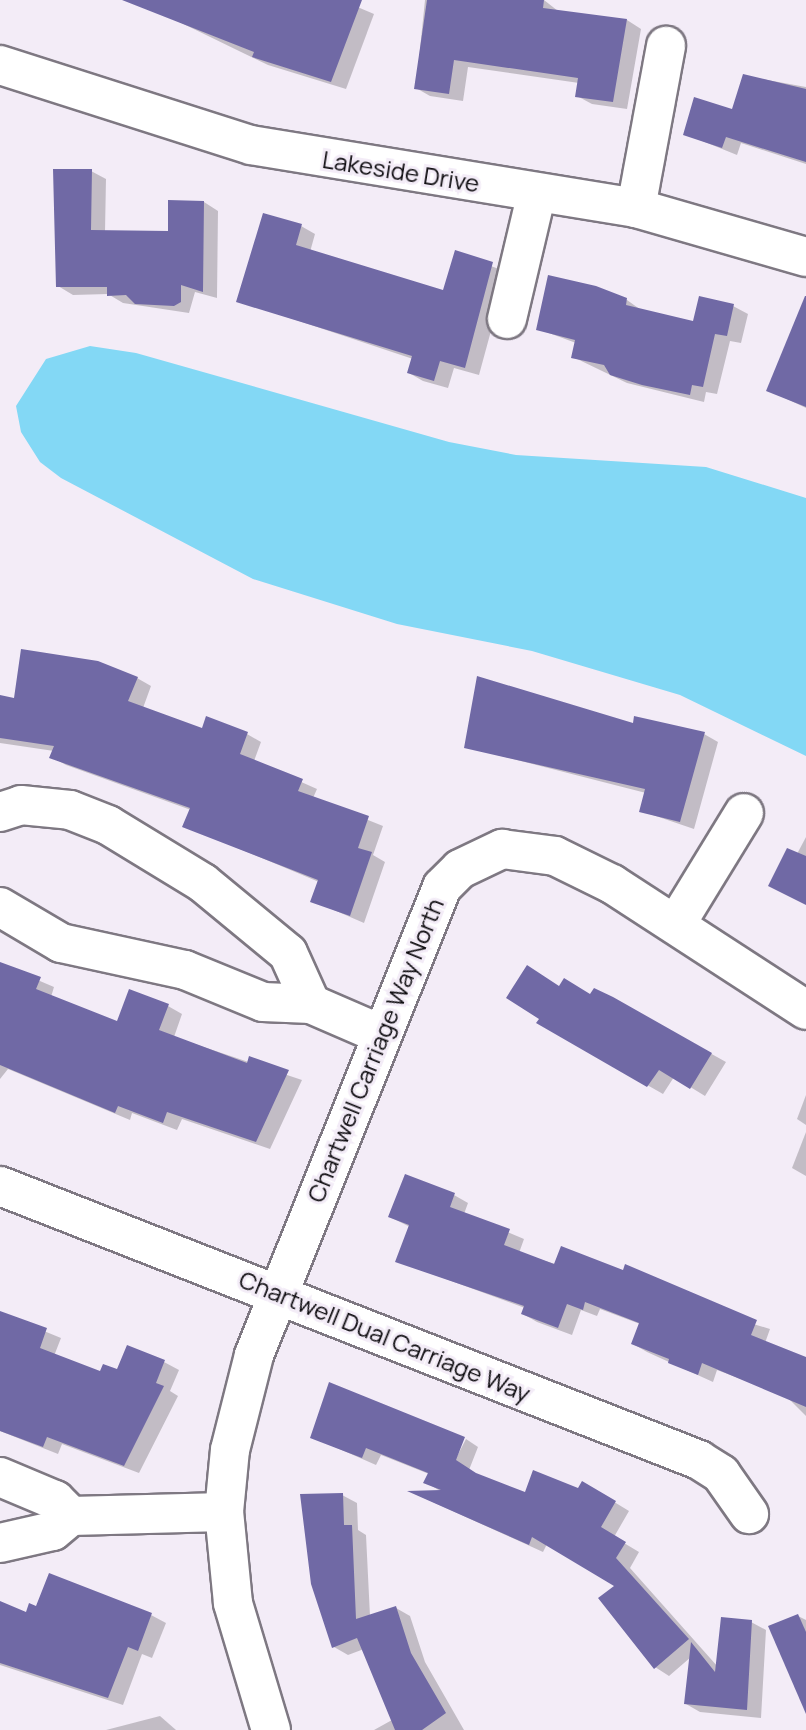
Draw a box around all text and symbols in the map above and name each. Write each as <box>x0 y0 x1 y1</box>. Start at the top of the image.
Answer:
street label: Lakeside Drive <box>320 144 482 198</box>
street label: Chartwell Carriage Way North <box>301 894 449 1206</box>
street label: Chartwell Dual Carriage Way <box>235 1264 535 1408</box>

